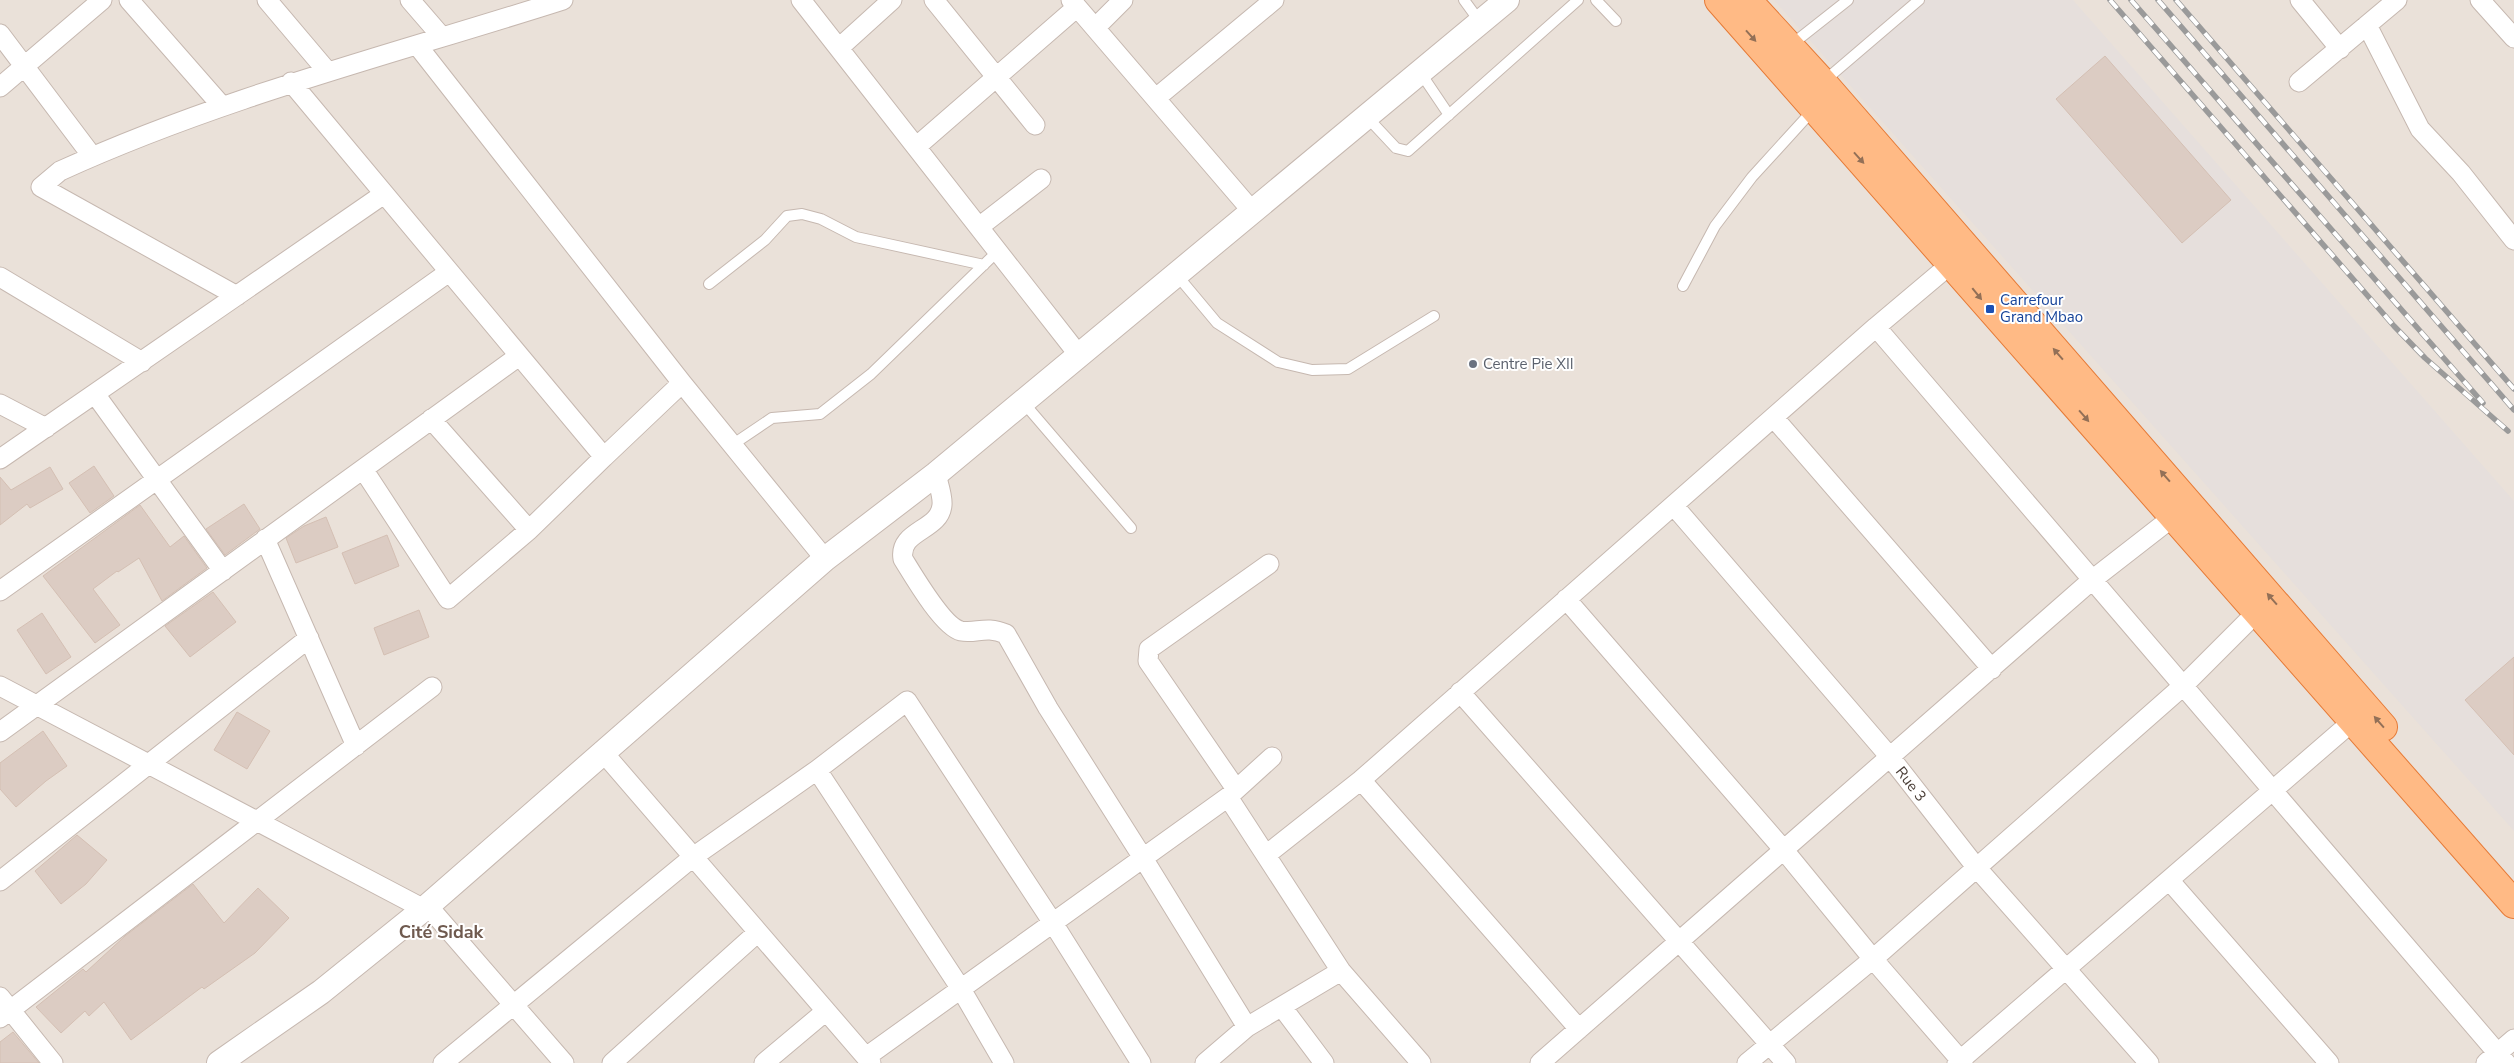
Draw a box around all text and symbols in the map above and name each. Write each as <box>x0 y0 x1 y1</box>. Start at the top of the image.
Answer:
one-way arrow <box>1746 30 1757 43</box>
one-way arrow <box>1853 152 1865 164</box>
one-way arrow <box>1972 287 1983 300</box>
place label: Carrefour Grand Mbao <box>2000 290 2083 327</box>
marker: Carrefour Grand Mbao <box>1984 303 1996 315</box>
one-way arrow <box>2053 347 2064 360</box>
place label: Centre Pie XII <box>1483 354 1574 374</box>
marker: Centre Pie XII <box>1467 358 1479 370</box>
one-way arrow <box>2079 410 2090 423</box>
one-way arrow <box>2159 471 2171 483</box>
one-way arrow <box>2267 593 2278 605</box>
one-way arrow <box>2373 715 2384 728</box>
street label: Rue 3 <box>1891 762 1931 806</box>
district label: Cité Sidak <box>399 920 484 944</box>

